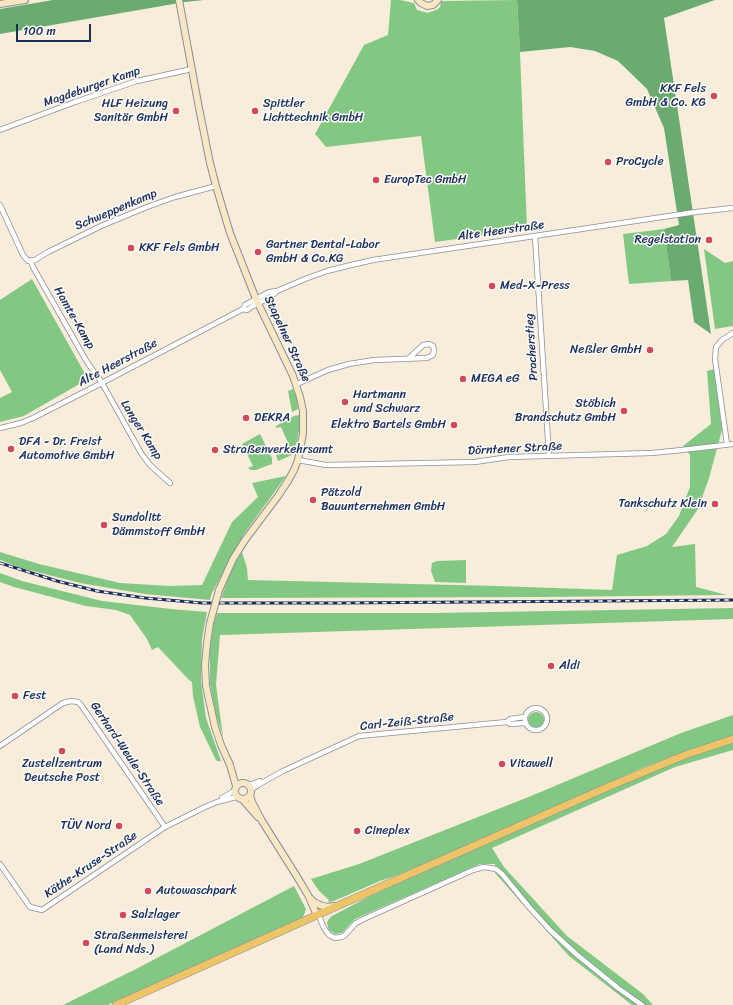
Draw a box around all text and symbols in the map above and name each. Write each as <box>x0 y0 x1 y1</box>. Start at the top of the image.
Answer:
scale bar <box>18 16 93 42</box>
text: 100 m <box>23 20 56 42</box>
street label: Magdeburger Kamp <box>42 64 142 110</box>
place label: KKF Fels GmbH & Co. KG <box>625 82 706 110</box>
marker: KKF Fels GmbH & Co. KG <box>709 91 719 101</box>
place label: HLF Heizung Sanitär GmbH <box>94 97 168 125</box>
place label: Spittler Lichttechnik GmbH <box>263 97 363 125</box>
marker: HLF Heizung Sanitär GmbH <box>171 106 181 116</box>
marker: Spittler Lichttechnik GmbH <box>250 106 260 116</box>
place label: ProCycle <box>616 155 664 169</box>
marker: ProCycle <box>603 157 613 167</box>
place label: EuropTec GmbH <box>384 173 467 187</box>
marker: EuropTec GmbH <box>371 175 381 185</box>
street label: Schweppenkamp <box>73 186 159 234</box>
street label: Alte Heerstraße <box>457 218 545 244</box>
place label: Regelstation <box>635 233 701 247</box>
marker: Regelstation <box>704 235 714 245</box>
place label: Gartner Dental-Labor GmbH & Co.KG <box>266 238 380 266</box>
place label: KKF Fels GmbH <box>139 241 220 255</box>
marker: KKF Fels GmbH <box>126 243 136 253</box>
marker: Gartner Dental-Labor GmbH & Co.KG <box>253 247 263 257</box>
place label: Med-X-Press <box>500 279 570 293</box>
marker: Med-X-Press <box>487 281 497 291</box>
street label: Hamte-Kamp <box>50 284 98 352</box>
street label: Stapelner Straße <box>261 294 313 384</box>
street label: Pracherstieg <box>522 313 542 381</box>
street label: Alte Heerstraße <box>76 336 160 390</box>
place label: Neßler GmbH <box>570 343 642 357</box>
marker: Neßler GmbH <box>645 345 655 355</box>
place label: MEGA eG <box>471 372 519 386</box>
marker: MEGA eG <box>458 374 468 384</box>
place label: Hartmann und Schwarz <box>353 388 420 416</box>
marker: Hartmann und Schwarz <box>340 397 350 407</box>
place label: Stöbich Brandschutz GmbH <box>515 397 616 425</box>
street label: Langer Kamp <box>117 398 165 462</box>
marker: Stöbich Brandschutz GmbH <box>619 406 629 416</box>
place label: DEKRA <box>254 411 290 425</box>
marker: DEKRA <box>241 413 251 423</box>
place label: Elektro Bartels GmbH <box>331 418 446 432</box>
marker: Elektro Bartels GmbH <box>449 420 459 430</box>
place label: DFA - Dr. Freist Automotive GmbH <box>19 435 114 463</box>
street label: Dörntener Straße <box>467 439 563 459</box>
place label: Straßenverkehrsamt <box>223 443 333 457</box>
marker: DFA - Dr. Freist Automotive GmbH <box>6 444 16 454</box>
marker: Straßenverkehrsamt <box>210 445 220 455</box>
place label: Pätzold Bauunternehmen GmbH <box>321 486 445 514</box>
marker: Pätzold Bauunternehmen GmbH <box>308 495 318 505</box>
place label: Tankschutz Klein <box>619 497 707 511</box>
marker: Tankschutz Klein <box>710 499 720 509</box>
place label: Sundolitt Dämmstoff GmbH <box>112 511 205 539</box>
marker: Sundolitt Dämmstoff GmbH <box>99 520 109 530</box>
place label: Aldi <box>559 659 580 673</box>
marker: Aldi <box>546 661 556 671</box>
place label: Fest <box>23 689 46 703</box>
marker: Fest <box>10 691 20 701</box>
street label: Gerhard-Weule-Straße <box>87 699 167 809</box>
street label: Carl-Zeiß-Straße <box>359 710 455 734</box>
marker: Zustellzentrum Deutsche Post <box>57 746 67 756</box>
place label: Zustellzentrum Deutsche Post <box>22 757 102 785</box>
place label: Vitawell <box>510 757 553 771</box>
marker: Vitawell <box>497 759 507 769</box>
place label: TÜV Nord <box>60 819 111 833</box>
marker: TÜV Nord <box>114 821 124 831</box>
place label: Cineplex <box>365 824 410 838</box>
marker: Cineplex <box>352 826 362 836</box>
street label: Käthe-Kruse-Straße <box>42 829 140 901</box>
place label: Autowaschpark <box>156 884 237 898</box>
marker: Autowaschpark <box>143 886 153 896</box>
place label: Salzlager <box>131 908 180 922</box>
marker: Salzlager <box>118 910 128 920</box>
place label: Straßenmeisterei (Land Nds.) <box>94 929 188 957</box>
marker: Straßenmeisterei (Land Nds.) <box>81 938 91 948</box>

